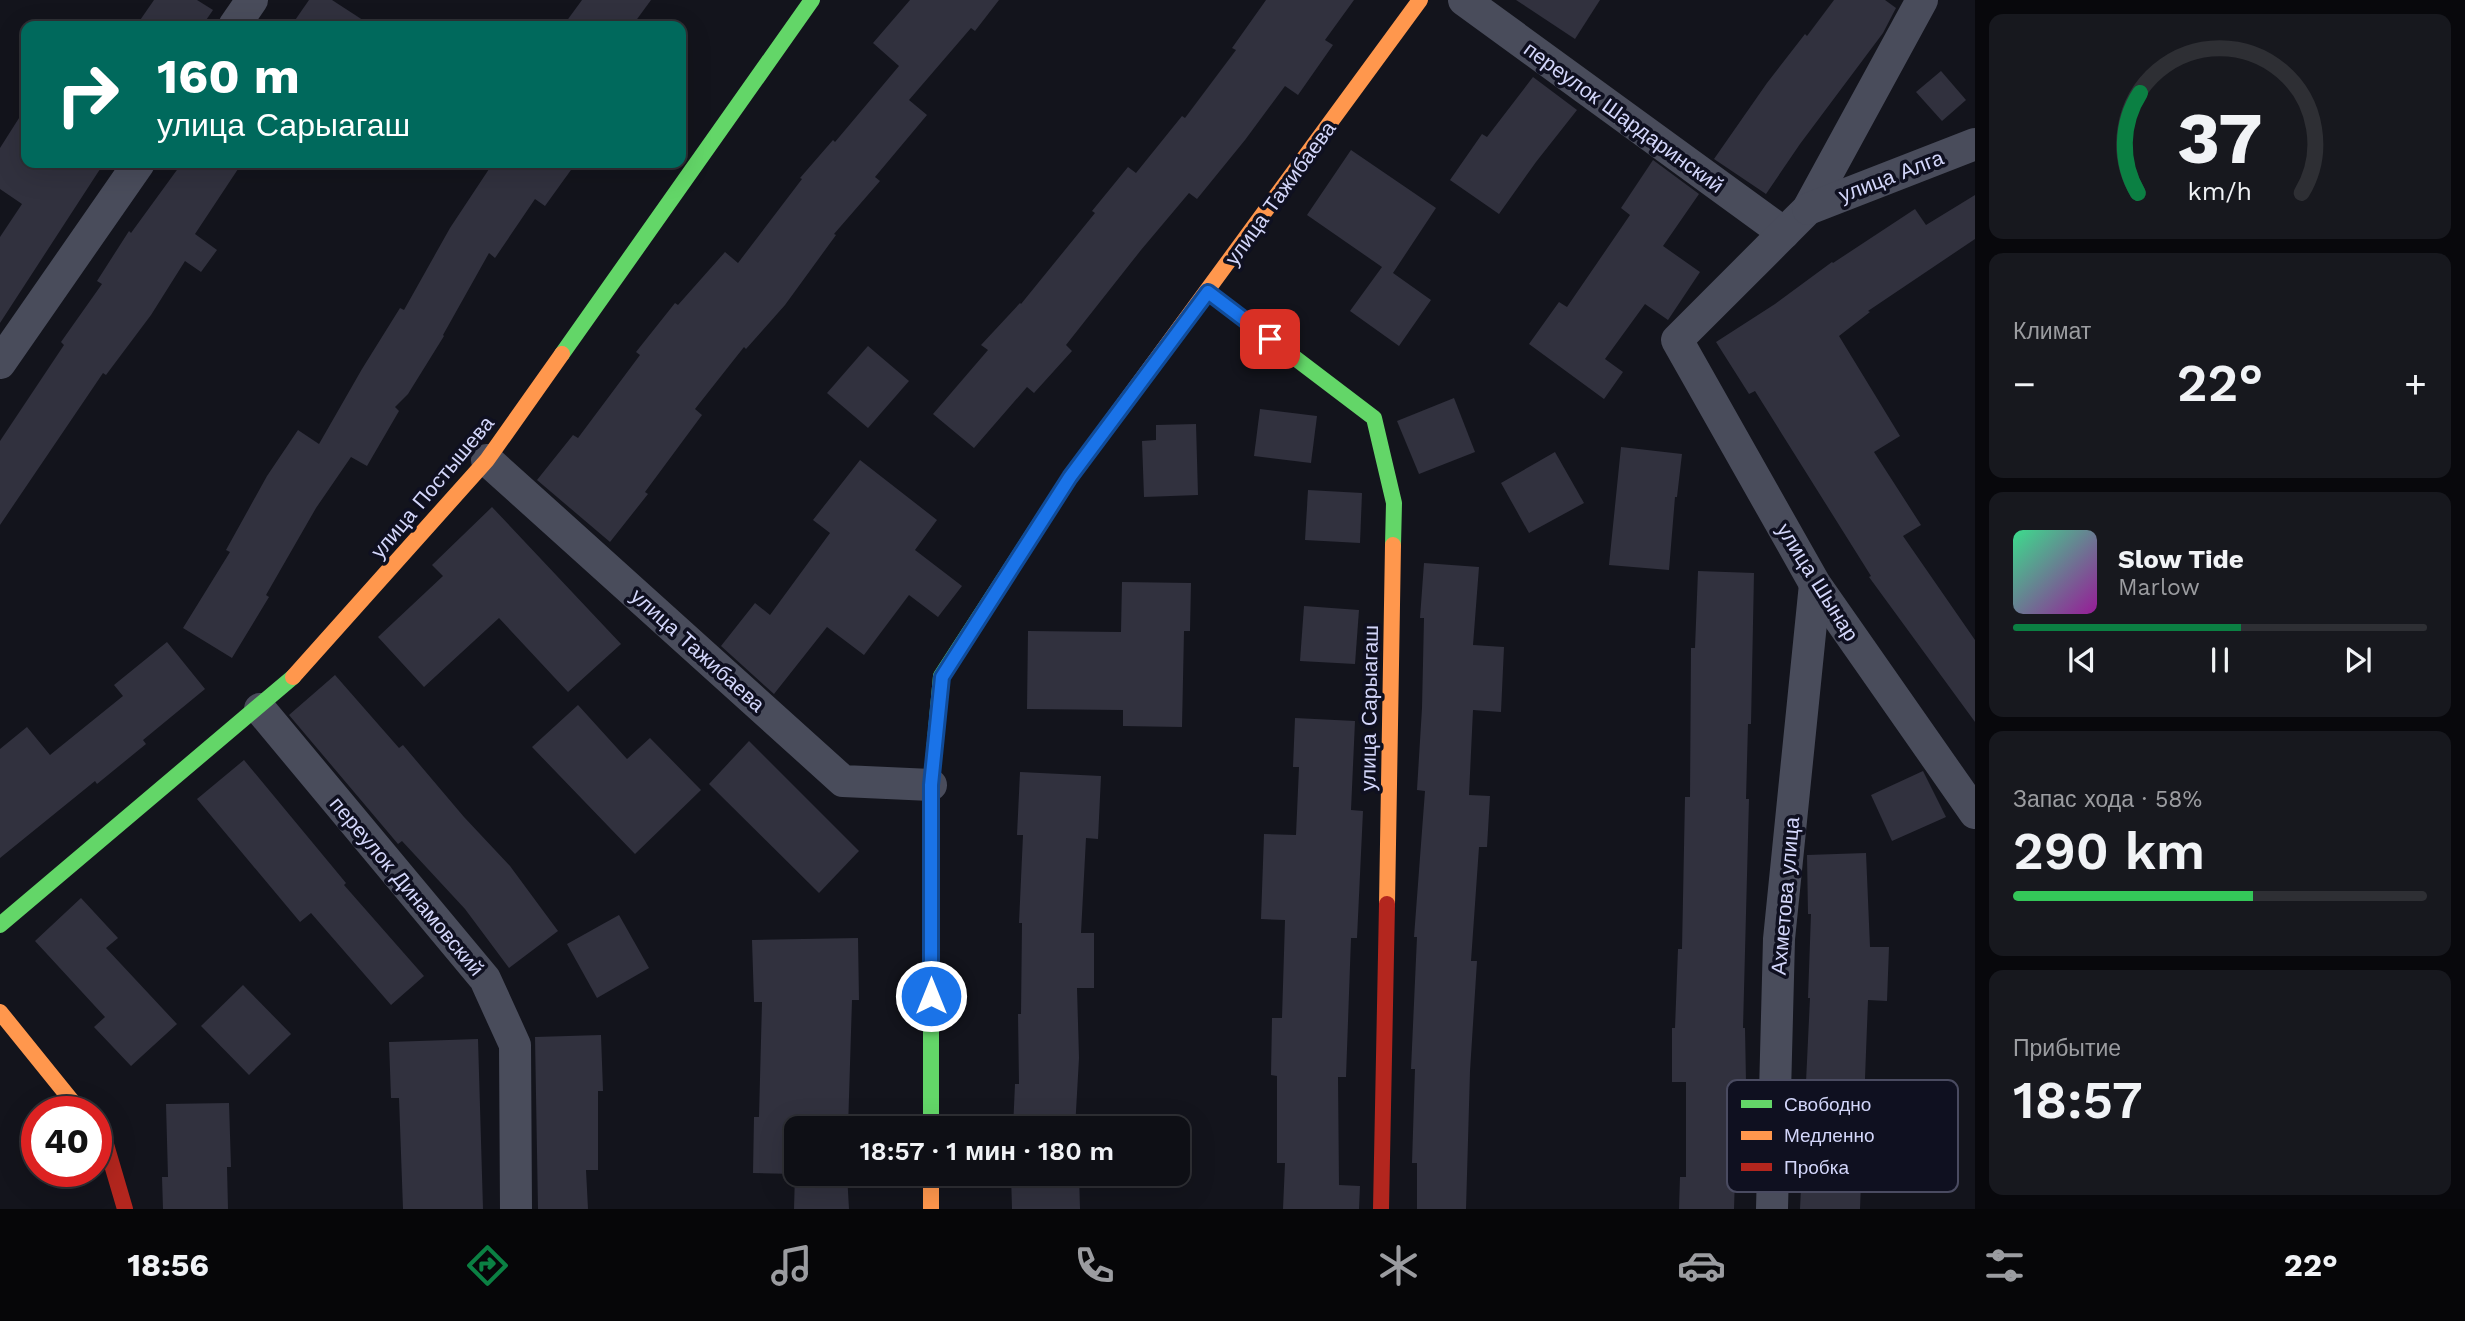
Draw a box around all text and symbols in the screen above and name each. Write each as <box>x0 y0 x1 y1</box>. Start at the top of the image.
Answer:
street label: переулок Шардаринский <box>1519 36 1729 198</box>
text: 160 m <box>157 47 300 105</box>
icon: right <box>42 49 133 140</box>
text: 37 <box>2177 95 2263 181</box>
text: улица Сарыагаш <box>157 106 410 144</box>
street label: улица Тажибаева <box>1219 116 1341 270</box>
street label: улица Алга <box>1835 145 1947 207</box>
text: km/h <box>2188 176 2252 205</box>
pin <box>1240 309 1300 369</box>
text: Климат <box>2013 318 2091 345</box>
icon: arrive <box>1251 320 1289 358</box>
text: 22° <box>2177 353 2263 414</box>
text: − <box>2013 362 2036 406</box>
text: + <box>2404 362 2427 406</box>
street label: улица Постышева <box>365 411 499 563</box>
street label: улица Шынар <box>1772 518 1864 646</box>
text: Slow Tide <box>2118 544 2244 574</box>
text: Marlow <box>2118 574 2200 601</box>
street label: улица Тажибаева <box>626 583 770 717</box>
street label: улица Сарыагаш <box>1355 625 1383 791</box>
icon: previous <box>2063 641 2101 679</box>
icon: pause <box>2201 641 2239 679</box>
icon: next <box>2339 641 2377 679</box>
text: Запас хода · 58% <box>2013 786 2202 813</box>
street label: переулок Динамовский <box>325 791 489 981</box>
street label: Ахметова улица <box>1766 816 1804 976</box>
text: 290 km <box>2013 821 2205 882</box>
position arrow <box>894 959 968 1033</box>
text: Прибытие <box>2013 1035 2121 1062</box>
text: 18:57 <box>2013 1070 2143 1131</box>
legend <box>1727 1080 1958 1192</box>
text: Свободно <box>1784 1093 1871 1116</box>
speed limit sign: 40 <box>21 1096 112 1187</box>
text: Медленно <box>1784 1124 1874 1147</box>
text: 18:57 · 1 мин · 180 m <box>860 1136 1114 1166</box>
text: Пробка <box>1784 1156 1849 1179</box>
icon: directions <box>463 1241 512 1290</box>
icon: music <box>767 1241 816 1290</box>
icon: phone <box>1070 1241 1119 1290</box>
icon: climate <box>1374 1241 1423 1290</box>
icon: car <box>1677 1241 1726 1290</box>
icon: filters <box>1980 1241 2029 1290</box>
text: 18:56 <box>127 1246 209 1284</box>
text: 22° <box>2284 1246 2338 1284</box>

